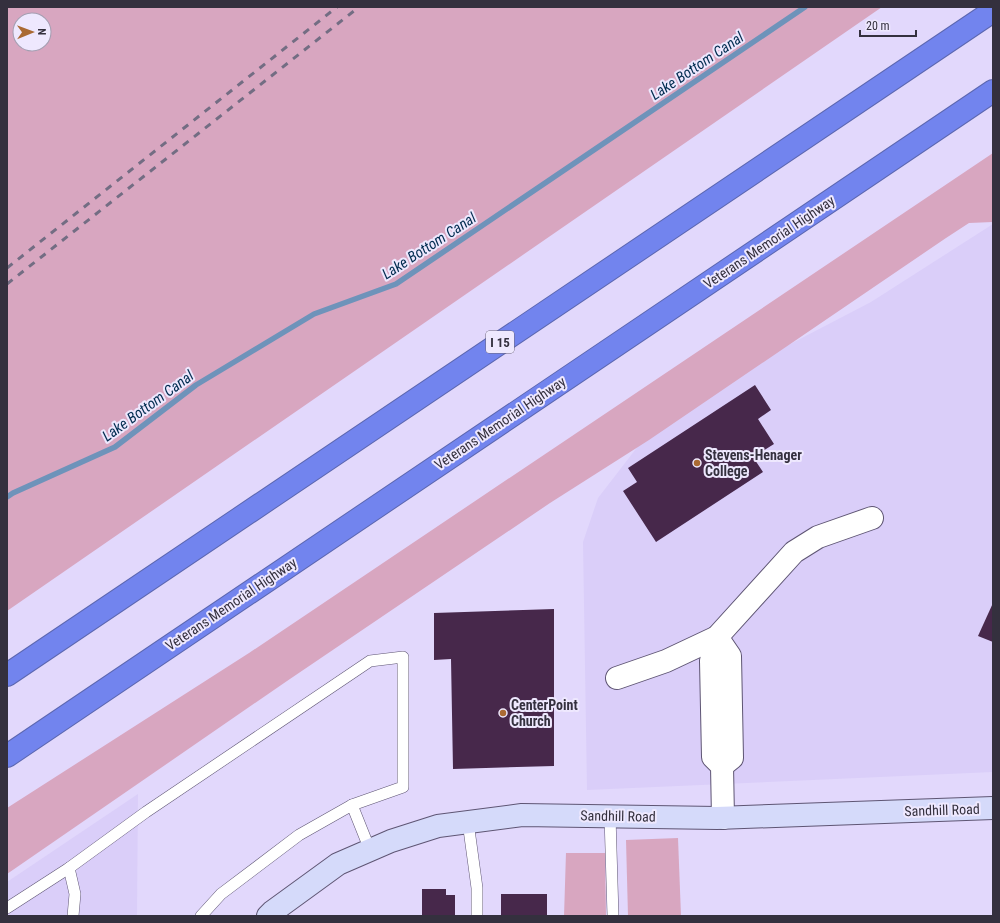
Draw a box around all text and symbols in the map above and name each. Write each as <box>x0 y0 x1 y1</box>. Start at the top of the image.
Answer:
north arrow <box>12 12 52 52</box>
scale bar <box>860 12 916 38</box>
text: 20 m <box>866 19 890 33</box>
text: N <box>35 28 48 36</box>
water label: Lake Bottom Canal <box>647 28 748 104</box>
street label: Veterans Memorial Highway <box>701 192 838 292</box>
water label: Lake Bottom Canal <box>379 209 480 283</box>
road number: I 15 <box>486 331 514 353</box>
water label: Lake Bottom Canal <box>99 366 198 445</box>
street label: Veterans Memorial Highway <box>432 373 569 473</box>
place label: Stevens-Henager College <box>705 447 802 479</box>
marker: Stevens-Henager College <box>692 458 702 468</box>
street label: Veterans Memorial Highway <box>163 554 300 654</box>
place label: CenterPoint Church <box>511 697 578 729</box>
marker: CenterPoint Church <box>498 708 508 718</box>
street label: Sandhill Road <box>904 801 980 819</box>
street label: Sandhill Road <box>580 807 656 825</box>

